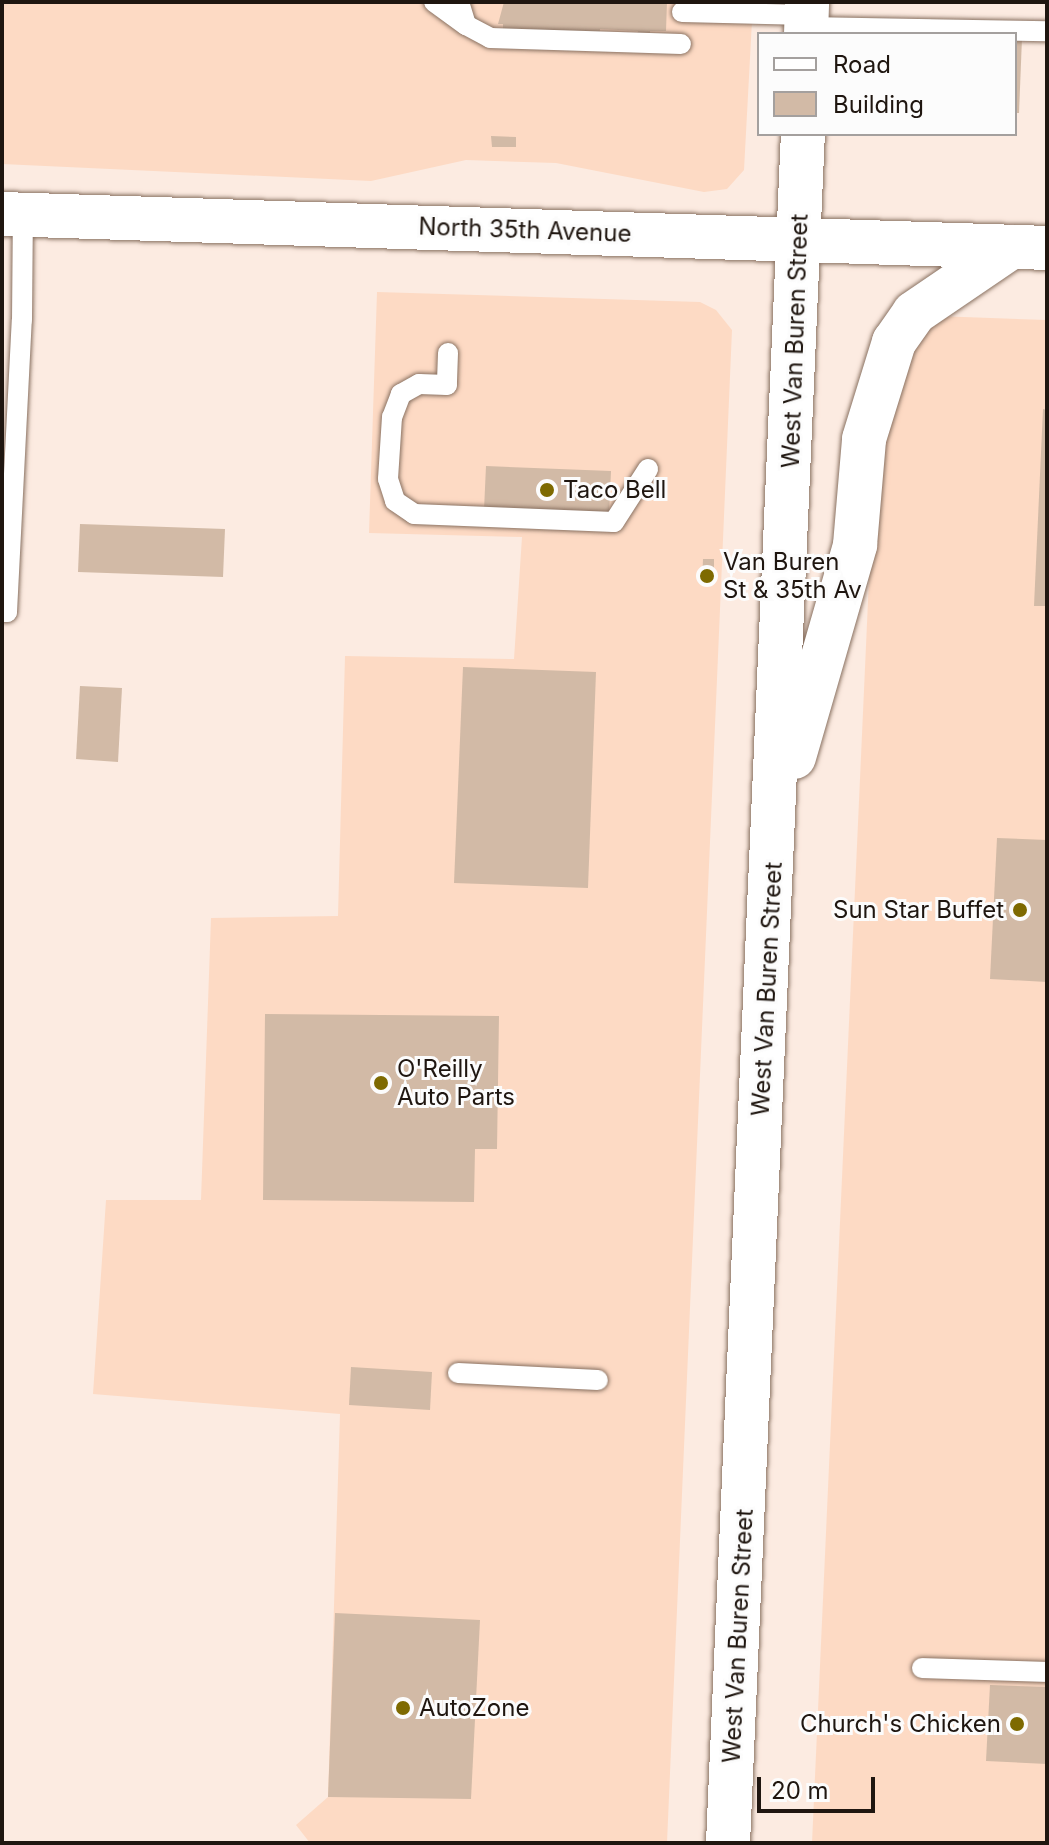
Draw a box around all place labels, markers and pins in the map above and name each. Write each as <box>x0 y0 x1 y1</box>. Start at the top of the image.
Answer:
place label: Taco Bell <box>563 476 666 504</box>
marker: Taco Bell <box>538 481 556 499</box>
place label: Van Buren St & 35th Av <box>723 548 862 604</box>
marker: Van Buren St & 35th Av <box>698 567 716 585</box>
place label: Sun Star Buffet <box>833 896 1004 924</box>
marker: Sun Star Buffet <box>1011 901 1029 919</box>
place label: O'Reilly Auto Parts <box>397 1055 515 1111</box>
marker: O'Reilly Auto Parts <box>372 1074 390 1092</box>
place label: AutoZone <box>419 1694 529 1722</box>
marker: AutoZone <box>394 1699 412 1717</box>
place label: Church's Chicken <box>800 1710 1001 1738</box>
marker: Church's Chicken <box>1008 1715 1026 1733</box>

